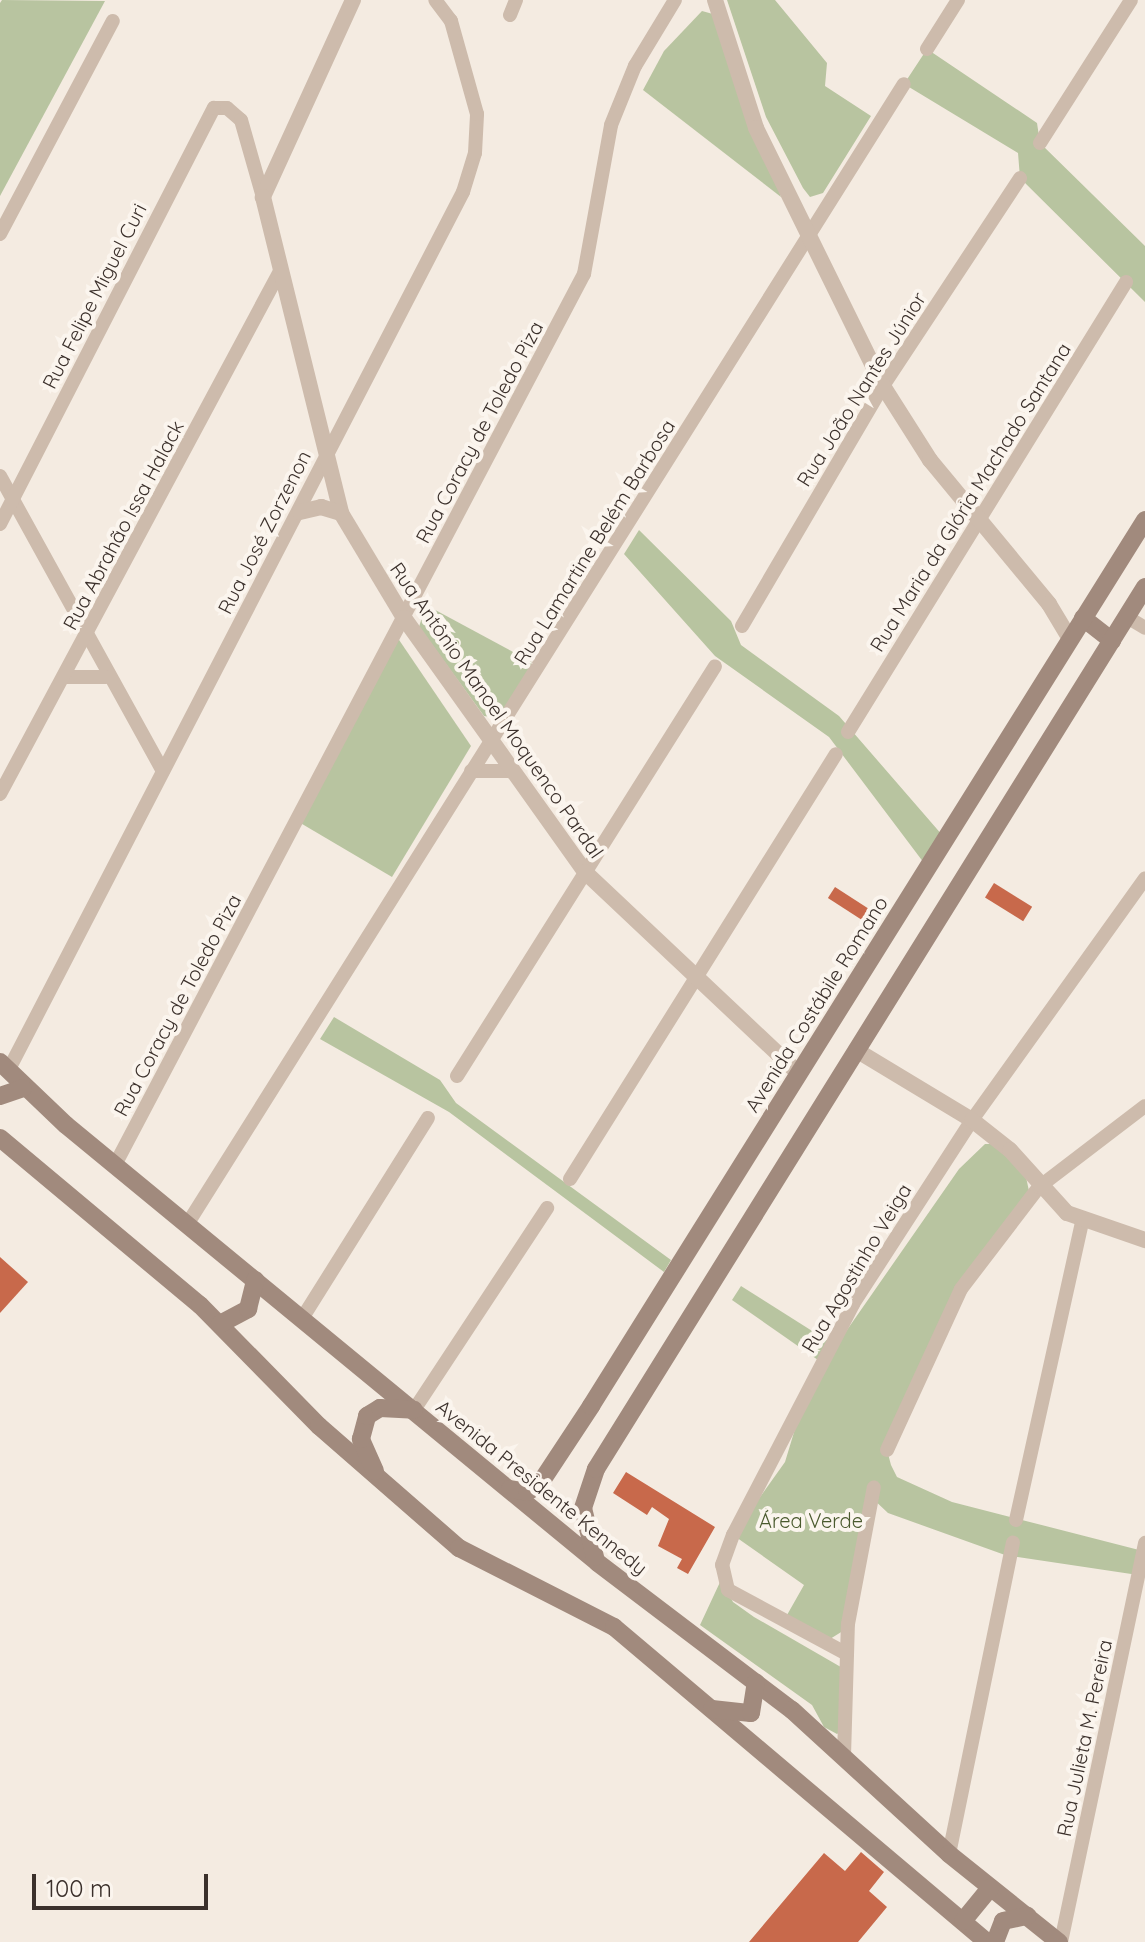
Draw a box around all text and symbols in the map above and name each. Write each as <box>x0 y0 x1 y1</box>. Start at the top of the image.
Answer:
street label: Rua Felipe Miguel Curi <box>37 199 151 393</box>
street label: Rua João Nantes Júnior <box>791 287 931 491</box>
street label: Rua Coracy de Toledo Piza <box>410 317 548 547</box>
street label: Rua Maria da Glória Machado Santana <box>864 338 1076 656</box>
street label: Rua Lamartine Belém Barbosa <box>508 415 680 669</box>
street label: Rua Abrahão Issa Halack <box>58 416 188 634</box>
street label: Rua José Zorzenon <box>212 446 316 618</box>
street label: Rua Antônio Manoel Moquenco Pardal <box>385 558 609 862</box>
street label: Rua Coracy de Toledo Piza <box>108 890 246 1120</box>
street label: Avenida Costábile Romano <box>740 892 892 1116</box>
street label: Rua Agostinho Veiga <box>796 1179 916 1357</box>
street label: Avenida Presidente Kennedy <box>432 1394 652 1580</box>
park label: Área Verde <box>759 1508 863 1532</box>
street label: Rua Julieta M. Pereira <box>1051 1637 1117 1839</box>
scale bar <box>36 1858 212 1908</box>
text: 100 m <box>46 1873 112 1903</box>

